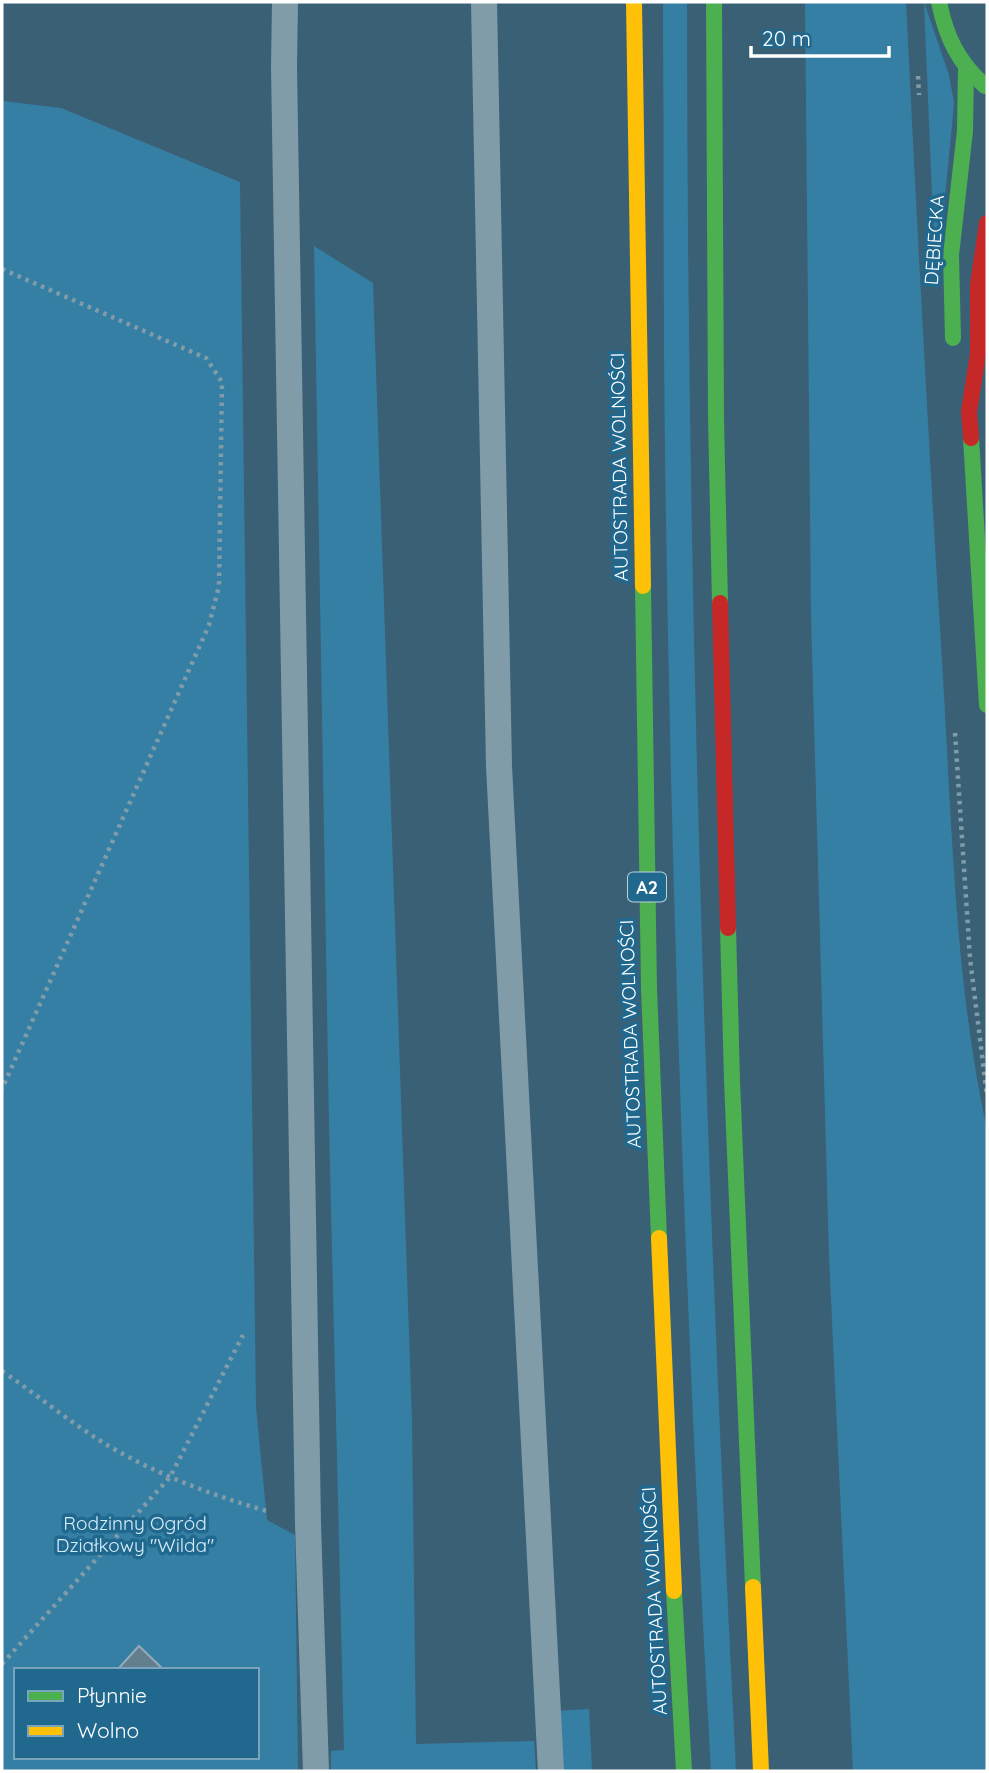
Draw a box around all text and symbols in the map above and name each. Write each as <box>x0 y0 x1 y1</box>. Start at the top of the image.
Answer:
scale bar <box>751 14 889 58</box>
text: 20 m <box>762 25 811 51</box>
street label: DĘBIECKA <box>919 194 949 286</box>
street label: AUTOSTRADA WOLNOŚCI <box>605 352 633 582</box>
road number: A2 <box>628 872 666 902</box>
street label: AUTOSTRADA WOLNOŚCI <box>614 919 646 1149</box>
street label: AUTOSTRADA WOLNOŚCI <box>636 1486 672 1716</box>
park label: Rodzinny Ogród Działkowy "Wilda" <box>56 1511 214 1557</box>
legend <box>14 1668 259 1759</box>
text: Płynnie <box>77 1682 147 1708</box>
text: Wolno <box>77 1717 139 1743</box>

